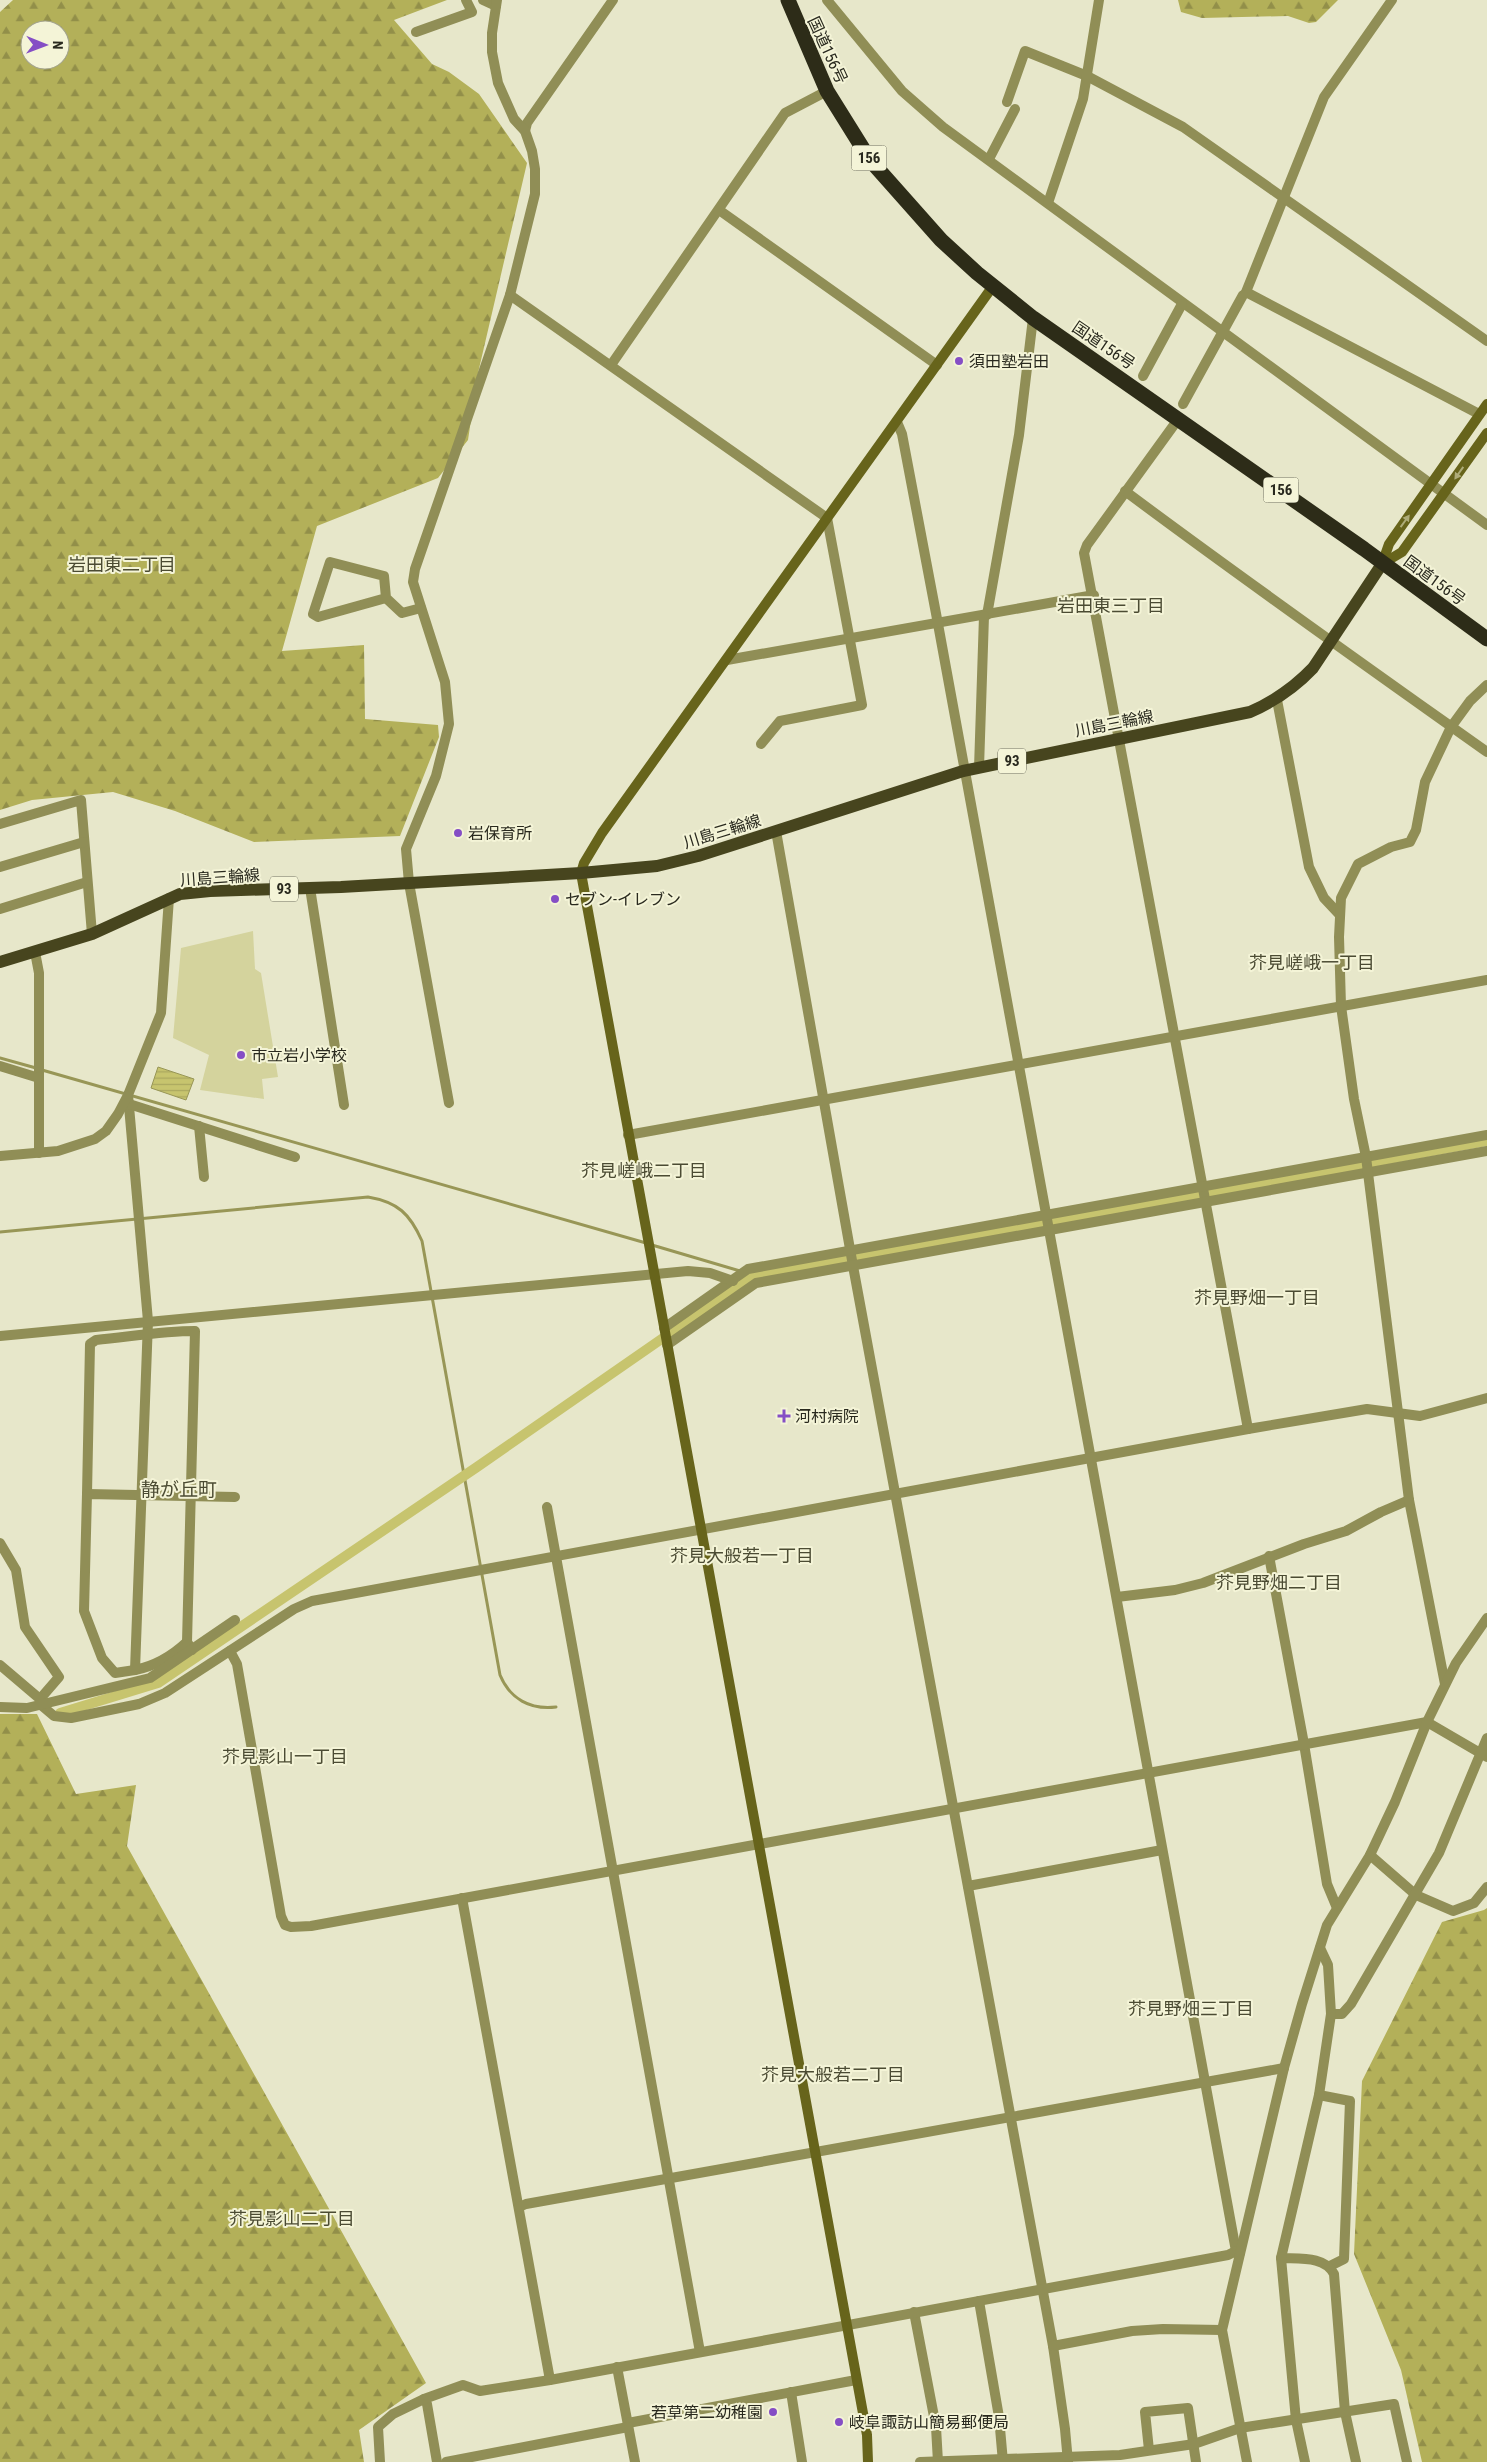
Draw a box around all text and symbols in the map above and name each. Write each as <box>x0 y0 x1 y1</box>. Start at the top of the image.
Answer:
street label: 国道156号 <box>804 14 851 87</box>
north arrow <box>20 20 70 70</box>
text: N <box>50 41 66 50</box>
road number: 156 <box>852 146 886 170</box>
street label: 国道156号 <box>1069 317 1139 373</box>
place label: 須田塾岩田 <box>969 352 1049 371</box>
marker: 須田塾岩田 <box>953 355 965 367</box>
one-way arrow <box>1454 466 1464 480</box>
road number: 156 <box>1264 478 1298 502</box>
one-way arrow <box>1400 515 1410 528</box>
street label: 国道156号 <box>1400 552 1469 609</box>
district label: 岩田東二丁目 <box>68 554 176 575</box>
district label: 岩田東三丁目 <box>1057 595 1165 616</box>
street label: 川島三輪線 <box>1073 707 1155 740</box>
road number: 93 <box>998 748 1026 774</box>
street label: 川島三輪線 <box>681 811 763 852</box>
place label: 岩保育所 <box>468 824 532 843</box>
marker: 岩保育所 <box>452 827 464 839</box>
street label: 川島三輪線 <box>179 865 261 890</box>
road number: 93 <box>270 876 298 902</box>
place label: セブン-イレブン <box>565 890 681 909</box>
marker: セブン-イレブン <box>549 893 561 905</box>
district label: 芥見嵯峨一丁目 <box>1249 952 1375 973</box>
place label: 市立岩小学校 <box>251 1046 347 1065</box>
marker: 市立岩小学校 <box>235 1049 247 1061</box>
district label: 芥見嵯峨二丁目 <box>581 1160 707 1181</box>
district label: 芥見野畑一丁目 <box>1194 1287 1320 1308</box>
place label: 河村病院 <box>795 1407 859 1426</box>
marker: 河村病院 <box>777 1409 791 1423</box>
district label: 静が丘町 <box>141 1478 217 1501</box>
district label: 芥見大般若一丁目 <box>670 1545 814 1566</box>
district label: 芥見野畑二丁目 <box>1216 1572 1342 1593</box>
district label: 芥見影山一丁目 <box>222 1746 348 1767</box>
district label: 芥見野畑三丁目 <box>1128 1998 1254 2019</box>
district label: 芥見大般若二丁目 <box>761 2064 905 2085</box>
district label: 芥見影山二丁目 <box>229 2208 355 2229</box>
place label: 若草第二幼稚園 <box>651 2403 763 2422</box>
marker: 若草第二幼稚園 <box>767 2406 779 2418</box>
place label: 岐阜諏訪山簡易郵便局 <box>849 2413 1009 2432</box>
marker: 岐阜諏訪山簡易郵便局 <box>833 2416 845 2428</box>

